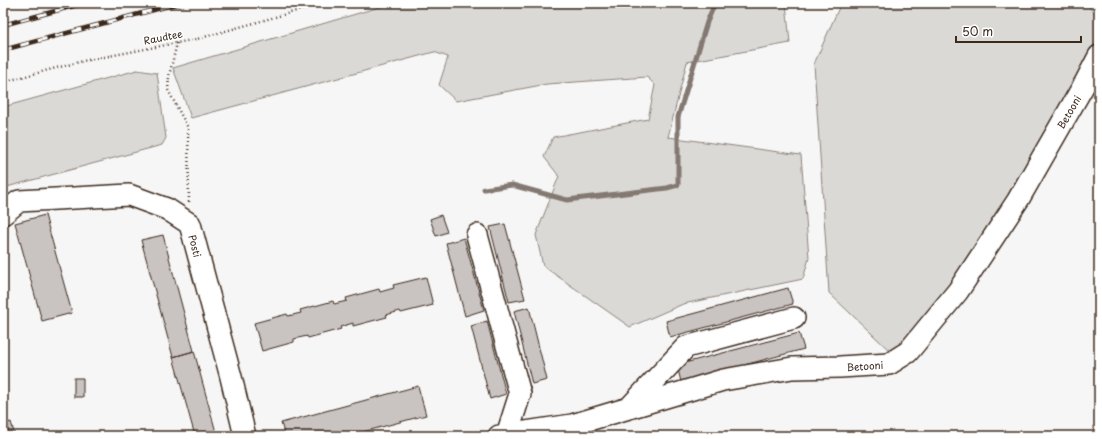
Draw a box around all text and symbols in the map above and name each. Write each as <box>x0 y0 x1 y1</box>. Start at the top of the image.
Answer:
scale bar <box>956 18 1081 44</box>
text: 50 m <box>962 22 993 40</box>
street label: Raudtee <box>142 25 184 48</box>
street label: Betooni <box>1053 92 1084 131</box>
street label: Posti <box>185 233 206 259</box>
street label: Betooni <box>846 357 884 374</box>

